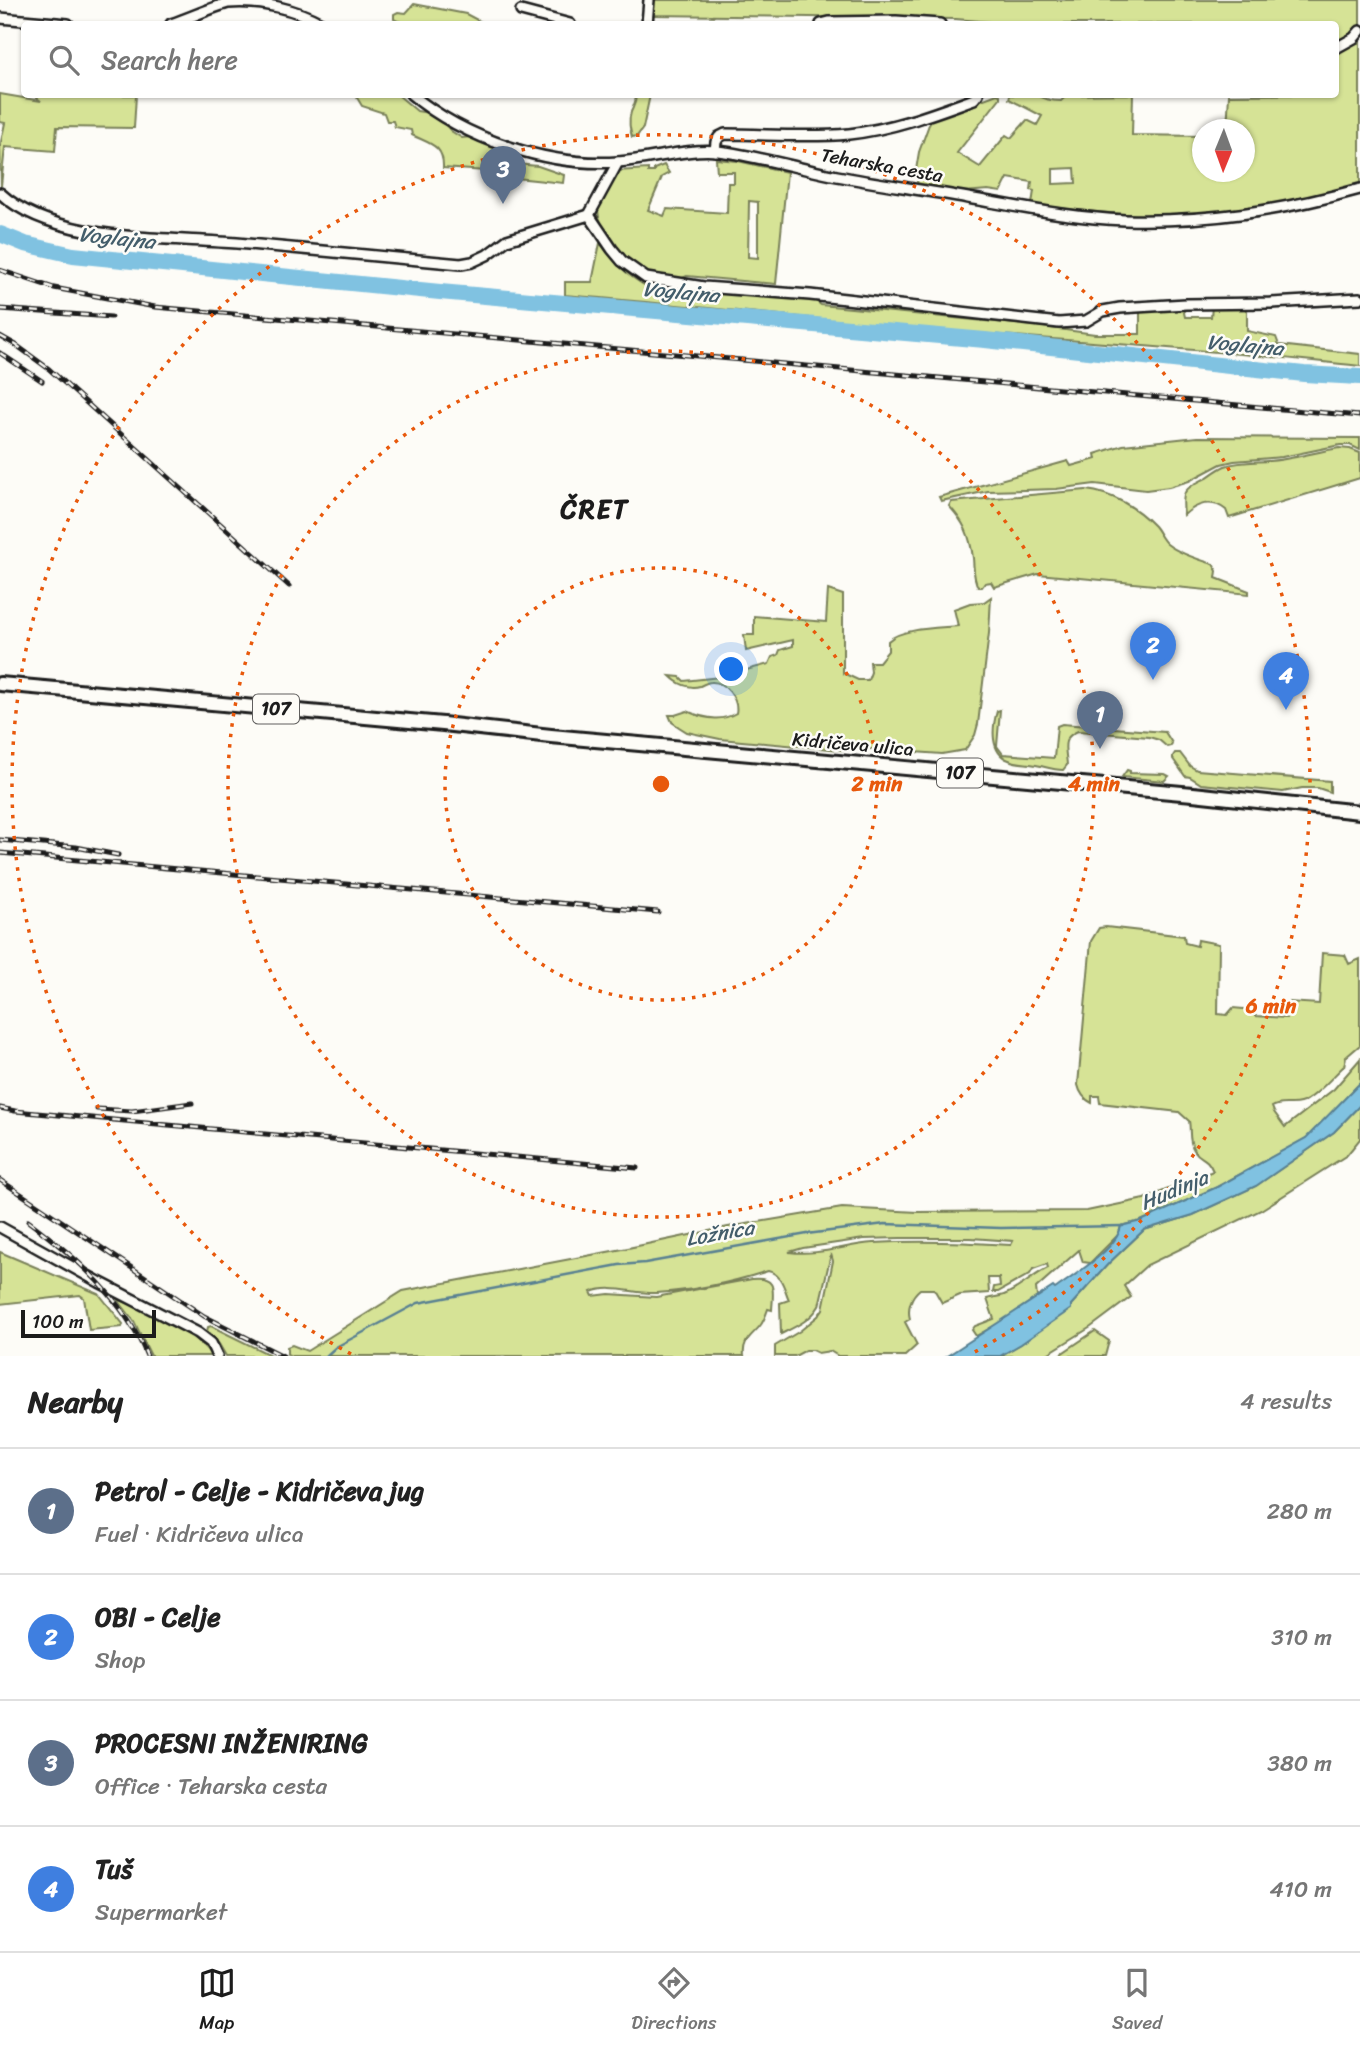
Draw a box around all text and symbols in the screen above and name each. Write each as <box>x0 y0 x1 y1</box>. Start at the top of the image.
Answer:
search box <box>21 21 1339 98</box>
text: Search here <box>101 37 238 83</box>
icon: search <box>45 41 83 79</box>
north arrow <box>1192 119 1255 182</box>
street label: Teharska cesta <box>818 138 946 192</box>
pin: 3 <box>480 146 526 204</box>
water label: Voglajna <box>77 215 159 261</box>
water label: Voglajna <box>641 270 723 314</box>
water label: Voglajna <box>1205 323 1287 367</box>
district label: ČRET <box>560 486 630 532</box>
pin: 2 <box>1130 622 1176 680</box>
your location <box>714 652 748 686</box>
pin: 4 <box>1263 652 1309 710</box>
pin: 1 <box>1077 691 1123 749</box>
road number: 107 <box>253 694 299 724</box>
street label: Kidričeva ulica <box>791 722 915 766</box>
road number: 107 <box>937 758 983 788</box>
text: 2 min <box>851 765 903 803</box>
text: 4 min <box>1067 765 1121 803</box>
centre of rings <box>649 772 673 796</box>
text: 6 min <box>1245 987 1297 1025</box>
water label: Hudinja <box>1134 1158 1216 1221</box>
water label: Ložnica <box>683 1208 759 1258</box>
text: 100 m <box>32 1305 84 1338</box>
scale bar <box>21 1307 156 1339</box>
text: Nearby <box>28 1375 123 1429</box>
text: 4 results <box>1240 1381 1332 1422</box>
text: Petrol - Celje - Kidričeva jug <box>95 1468 424 1514</box>
text: 1 <box>46 1491 56 1532</box>
text: 280 m <box>1267 1491 1332 1532</box>
text: Fuel · Kidričeva ulica <box>95 1514 304 1555</box>
text: OBI - Celje <box>95 1594 221 1640</box>
text: 2 <box>44 1617 58 1658</box>
text: 310 m <box>1271 1617 1332 1658</box>
text: Shop <box>95 1640 145 1681</box>
text: PROCESNI INŽENIRING <box>95 1720 368 1766</box>
text: 3 <box>45 1743 57 1784</box>
text: 380 m <box>1267 1743 1332 1784</box>
text: Office · Teharska cesta <box>95 1766 327 1807</box>
text: Tuš <box>95 1846 133 1892</box>
text: 4 <box>44 1869 58 1910</box>
text: 410 m <box>1270 1869 1332 1910</box>
text: Supermarket <box>95 1892 227 1933</box>
tab: Map <box>198 1964 236 2039</box>
tab: Directions <box>631 1964 717 2039</box>
tab: Saved <box>1112 1964 1162 2039</box>

